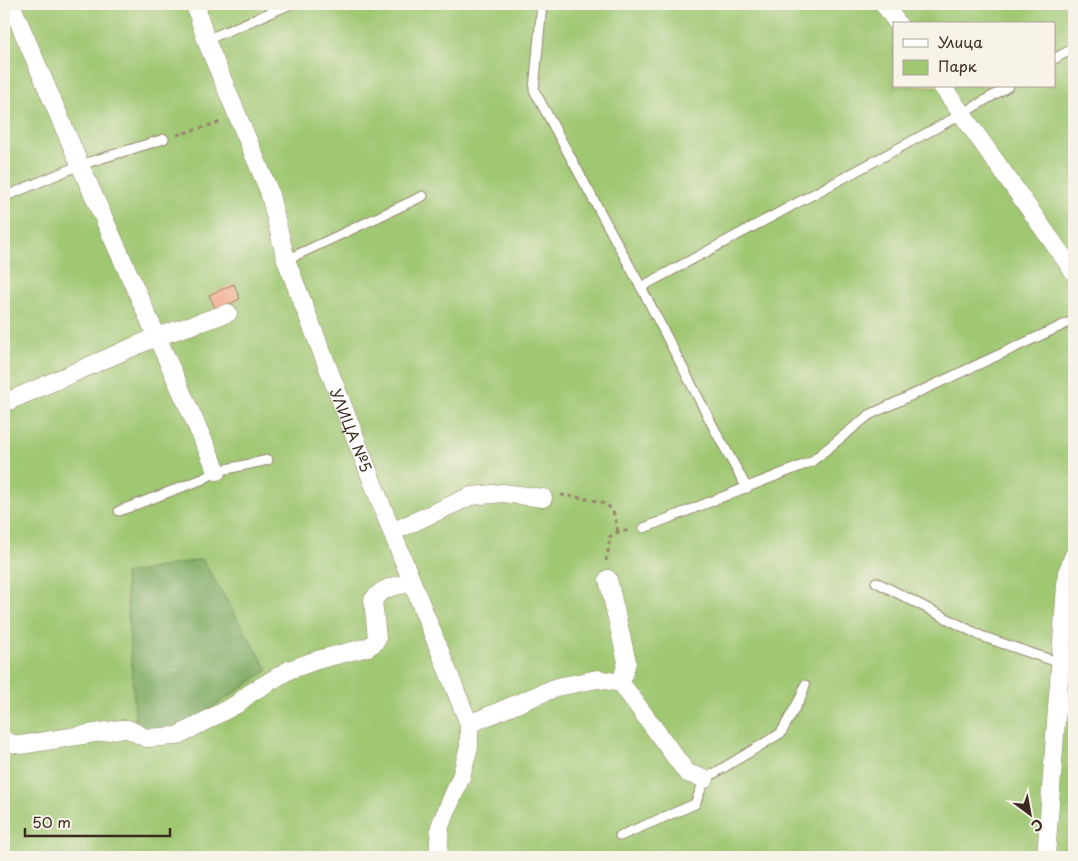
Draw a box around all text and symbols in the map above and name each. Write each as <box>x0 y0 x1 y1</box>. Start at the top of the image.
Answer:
legend <box>893 22 1056 88</box>
text: Улица <box>938 30 983 53</box>
text: Парк <box>938 54 977 77</box>
street label: УЛИЦА №5 <box>325 385 379 475</box>
north arrow <box>1006 788 1056 838</box>
scale bar <box>25 806 170 838</box>
text: 50 m <box>32 810 71 833</box>
text: С <box>1027 814 1047 837</box>

